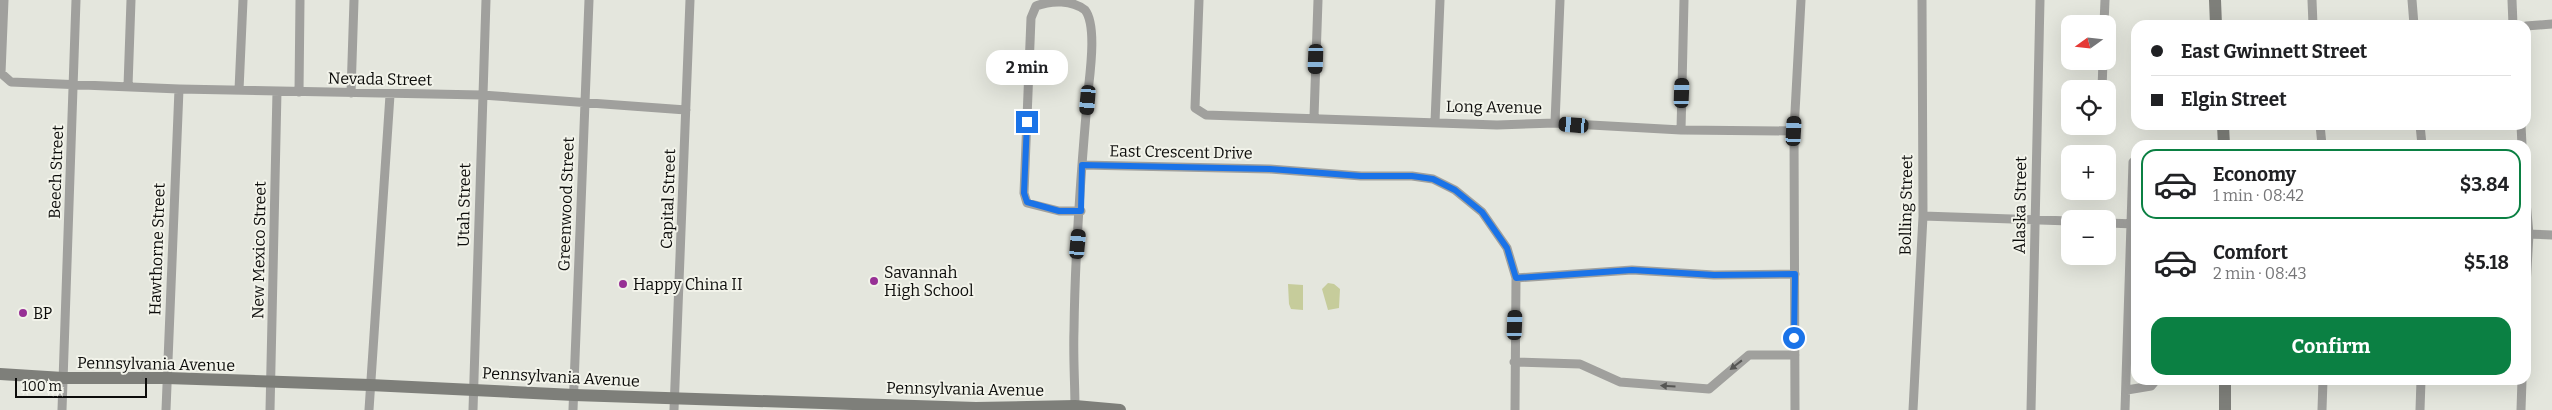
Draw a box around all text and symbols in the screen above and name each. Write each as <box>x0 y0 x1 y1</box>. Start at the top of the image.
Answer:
north arrow <box>2061 15 2116 70</box>
map controls <box>2061 15 2116 265</box>
text: East Gwinnett Street <box>2181 40 2367 63</box>
car <box>1307 44 1324 74</box>
callout: 2 min <box>986 49 1068 84</box>
text: 2 min <box>1006 58 1048 77</box>
street label: Nevada Street <box>328 69 432 89</box>
car <box>1673 78 1690 108</box>
button: locate <box>2061 80 2116 135</box>
car <box>1079 84 1096 116</box>
text: Elgin Street <box>2181 88 2287 111</box>
street label: Long Avenue <box>1446 97 1542 117</box>
route end <box>1016 111 1038 133</box>
car <box>1558 116 1589 134</box>
car <box>1785 116 1802 146</box>
street label: Beech Street <box>45 125 67 219</box>
street label: Greenwood Street <box>554 136 578 272</box>
street label: East Crescent Drive <box>1109 141 1253 163</box>
button: + <box>2061 145 2116 200</box>
street label: Capital Street <box>657 148 679 250</box>
street label: Bolling Street <box>1896 154 1916 256</box>
street label: Alaska Street <box>2010 156 2030 254</box>
street label: Utah Street <box>454 162 474 247</box>
icon: car <box>2153 162 2198 207</box>
text: Economy <box>2213 163 2296 186</box>
text: $3.84 <box>2460 173 2509 196</box>
street label: New Mexico Street <box>248 181 270 319</box>
street label: Hawthorne Street <box>145 182 169 316</box>
text: 1 min · 08:42 <box>2213 186 2304 205</box>
button: − <box>2061 210 2116 265</box>
car <box>1069 228 1086 260</box>
icon: car <box>2153 240 2198 285</box>
text: Comfort <box>2213 241 2288 264</box>
text: $5.18 <box>2464 251 2509 274</box>
place label: Savannah High School <box>884 263 974 300</box>
text: 2 min · 08:43 <box>2213 264 2307 283</box>
place label: Happy China II <box>633 275 743 294</box>
marker: Savannah High School <box>868 275 880 287</box>
marker: Happy China II <box>617 278 629 290</box>
place label: BP <box>33 304 52 323</box>
marker: BP <box>17 307 29 319</box>
car <box>1506 310 1523 340</box>
button: Confirm <box>2151 317 2511 375</box>
route start <box>1783 327 1805 349</box>
street label: Pennsylvania Avenue <box>77 353 235 375</box>
one-way arrow <box>1730 360 1743 371</box>
street label: Pennsylvania Avenue <box>482 363 640 391</box>
scale bar <box>15 375 148 398</box>
text: 100 m <box>22 378 62 395</box>
street label: Pennsylvania Avenue <box>886 378 1044 400</box>
one-way arrow <box>1660 382 1676 390</box>

